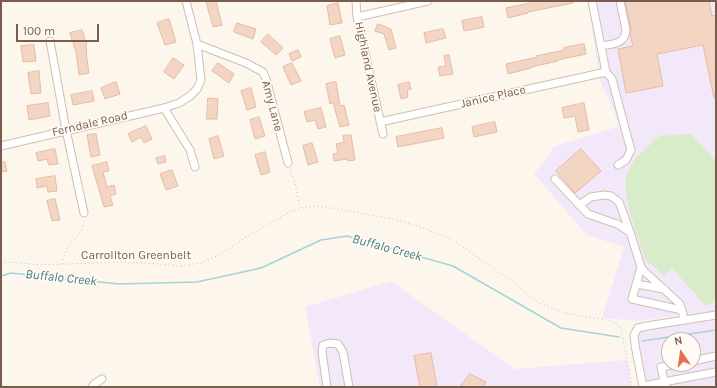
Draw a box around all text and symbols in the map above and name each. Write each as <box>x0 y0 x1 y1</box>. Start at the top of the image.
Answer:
scale bar <box>18 16 101 42</box>
street label: Highland Avenue <box>351 20 385 114</box>
text: 100 m <box>23 24 55 38</box>
street label: Amy Lane <box>258 79 286 133</box>
street label: Janice Place <box>459 83 527 111</box>
street label: Ferndale Road <box>51 108 129 140</box>
water label: Buffalo Creek <box>350 231 424 265</box>
street label: Carrollton Greenbelt <box>81 249 191 263</box>
water label: Buffalo Creek <box>25 266 97 290</box>
north arrow <box>661 332 701 372</box>
text: N <box>673 334 684 348</box>

